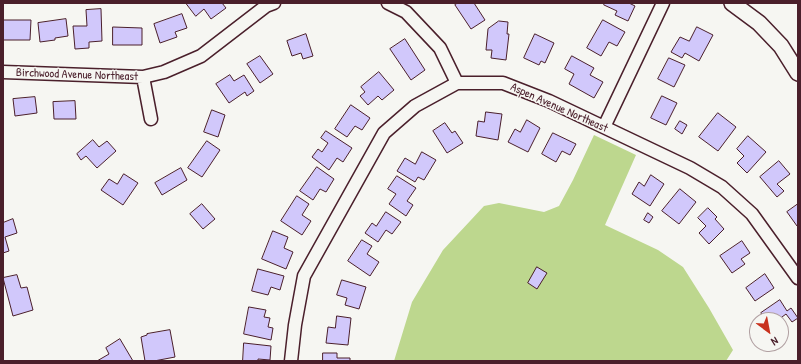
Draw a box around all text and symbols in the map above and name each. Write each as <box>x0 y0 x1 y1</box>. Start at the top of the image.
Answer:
street label: Birchwood Avenue Northeast <box>16 66 138 84</box>
street label: Aspen Avenue Northeast <box>508 80 610 136</box>
north arrow <box>749 312 789 352</box>
text: N <box>769 334 781 349</box>

